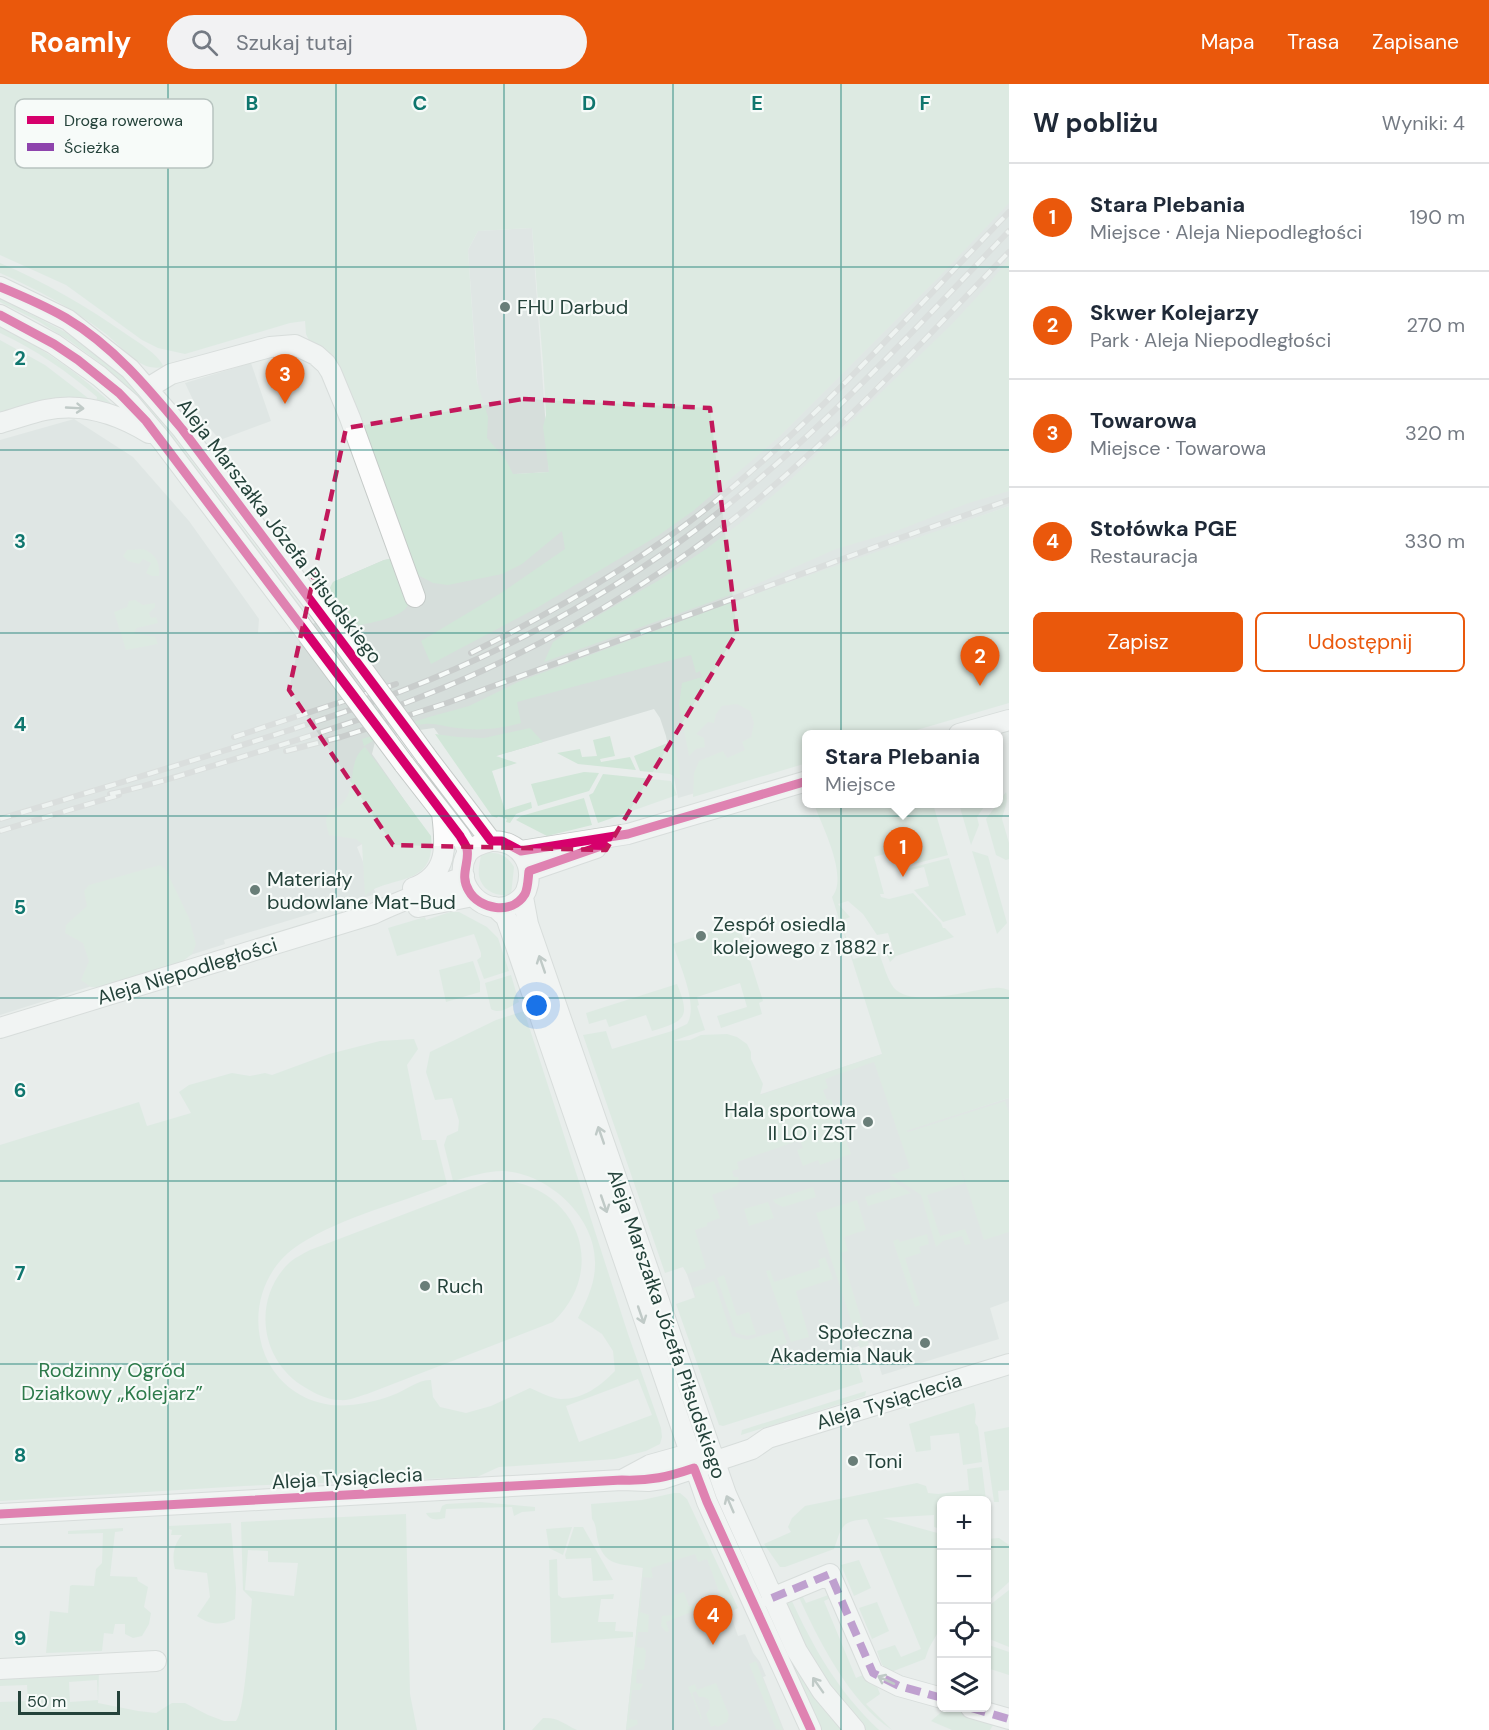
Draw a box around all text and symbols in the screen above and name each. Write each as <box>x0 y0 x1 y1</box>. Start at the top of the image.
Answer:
search box <box>167 15 587 69</box>
text: Roamly <box>30 24 131 61</box>
icon: search <box>188 26 221 59</box>
text: Szukaj tutaj <box>236 28 353 57</box>
text: Mapa <box>1201 28 1254 56</box>
text: Trasa <box>1287 28 1339 56</box>
text: Zapisane <box>1372 28 1459 56</box>
text: B <box>246 90 258 116</box>
text: C <box>413 90 427 116</box>
text: D <box>582 90 596 116</box>
text: E <box>751 90 763 116</box>
text: F <box>919 90 931 116</box>
legend <box>15 99 213 168</box>
text: W pobliżu <box>1033 106 1158 140</box>
text: Droga rowerowa <box>64 110 183 131</box>
text: Wyniki: 4 <box>1382 110 1465 136</box>
text: Ścieżka <box>64 137 119 158</box>
text: Stara Plebania <box>1090 190 1245 219</box>
text: 1 <box>1049 204 1056 230</box>
text: 190 m <box>1409 204 1465 230</box>
text: Miejsce · Aleja Niepodległości <box>1090 219 1362 245</box>
place label: FHU Darbud <box>517 294 628 320</box>
text: Skwer Kolejarzy <box>1090 298 1259 327</box>
marker: FHU Darbud <box>498 300 512 314</box>
text: 2 <box>1047 312 1058 338</box>
text: 270 m <box>1407 312 1465 338</box>
text: Park · Aleja Niepodległości <box>1090 327 1331 353</box>
text: 2 <box>14 345 26 371</box>
pin: 3 <box>266 354 304 404</box>
street label: Aleja Marszałka Józefa Piłsudskiego <box>172 393 388 669</box>
one-way arrow <box>64 403 84 414</box>
text: Towarowa <box>1090 406 1197 435</box>
text: 3 <box>1046 420 1059 446</box>
text: 320 m <box>1405 420 1465 446</box>
text: Miejsce · Towarowa <box>1090 435 1266 461</box>
text: Stołówka PGE <box>1090 514 1237 543</box>
text: 3 <box>14 528 26 554</box>
text: 4 <box>1046 528 1059 554</box>
text: 330 m <box>1405 528 1465 554</box>
text: Restauracja <box>1090 543 1198 569</box>
button: Zapisz <box>1033 612 1243 672</box>
button: Udostępnij <box>1255 612 1465 672</box>
pin: 2 <box>960 636 1000 686</box>
text: 4 <box>14 711 27 737</box>
popup <box>802 730 1003 808</box>
text: Stara Plebania <box>825 742 980 771</box>
text: Miejsce <box>825 771 896 797</box>
pin: 1 <box>884 828 922 877</box>
place label: Materiały budowlane Mat-Bud <box>267 866 456 915</box>
marker: Materiały budowlane Mat-Bud <box>248 883 262 897</box>
text: 5 <box>14 894 26 920</box>
place label: Zespół osiedla kolejowego z 1882 r. <box>713 911 893 960</box>
marker: Zespół osiedla kolejowego z 1882 r. <box>694 929 708 943</box>
street label: Aleja Niepodległości <box>94 931 280 1011</box>
one-way arrow <box>536 955 547 974</box>
your location <box>522 991 551 1020</box>
text: 6 <box>14 1077 26 1103</box>
place label: Hala sportowa II LO i ZST <box>724 1097 856 1146</box>
marker: Hala sportowa II LO i ZST <box>861 1115 875 1129</box>
one-way arrow <box>594 1126 605 1145</box>
street label: Aleja Marszałka Józefa Piłsudskiego <box>602 1166 732 1482</box>
one-way arrow <box>599 1194 610 1213</box>
text: 7 <box>15 1260 26 1286</box>
place label: Ruch <box>437 1273 483 1299</box>
marker: Ruch <box>418 1279 432 1293</box>
one-way arrow <box>637 1305 648 1324</box>
place label: Społeczna Akademia Nauk <box>770 1319 913 1368</box>
marker: Społeczna Akademia Nauk <box>918 1336 932 1350</box>
park label: Rodzinny Ogród Działkowy „Kolejarz” <box>21 1357 203 1406</box>
street label: Aleja Tysiąclecia <box>813 1366 965 1436</box>
text: 8 <box>14 1442 26 1468</box>
place label: Toni <box>865 1448 903 1474</box>
marker: Toni <box>846 1454 860 1468</box>
street label: Aleja Tysiąclecia <box>271 1461 423 1495</box>
one-way arrow <box>724 1495 735 1513</box>
map controls <box>937 1496 991 1712</box>
button: + <box>937 1496 991 1550</box>
button: − <box>937 1550 991 1604</box>
pin: 4 <box>694 1596 732 1645</box>
button: locate <box>937 1604 991 1658</box>
text: 9 <box>14 1625 26 1651</box>
button: layers <box>937 1658 991 1712</box>
one-way arrow <box>878 1673 896 1685</box>
one-way arrow <box>812 1677 824 1693</box>
scale bar <box>18 1688 120 1716</box>
text: 50 m <box>27 1691 66 1712</box>

